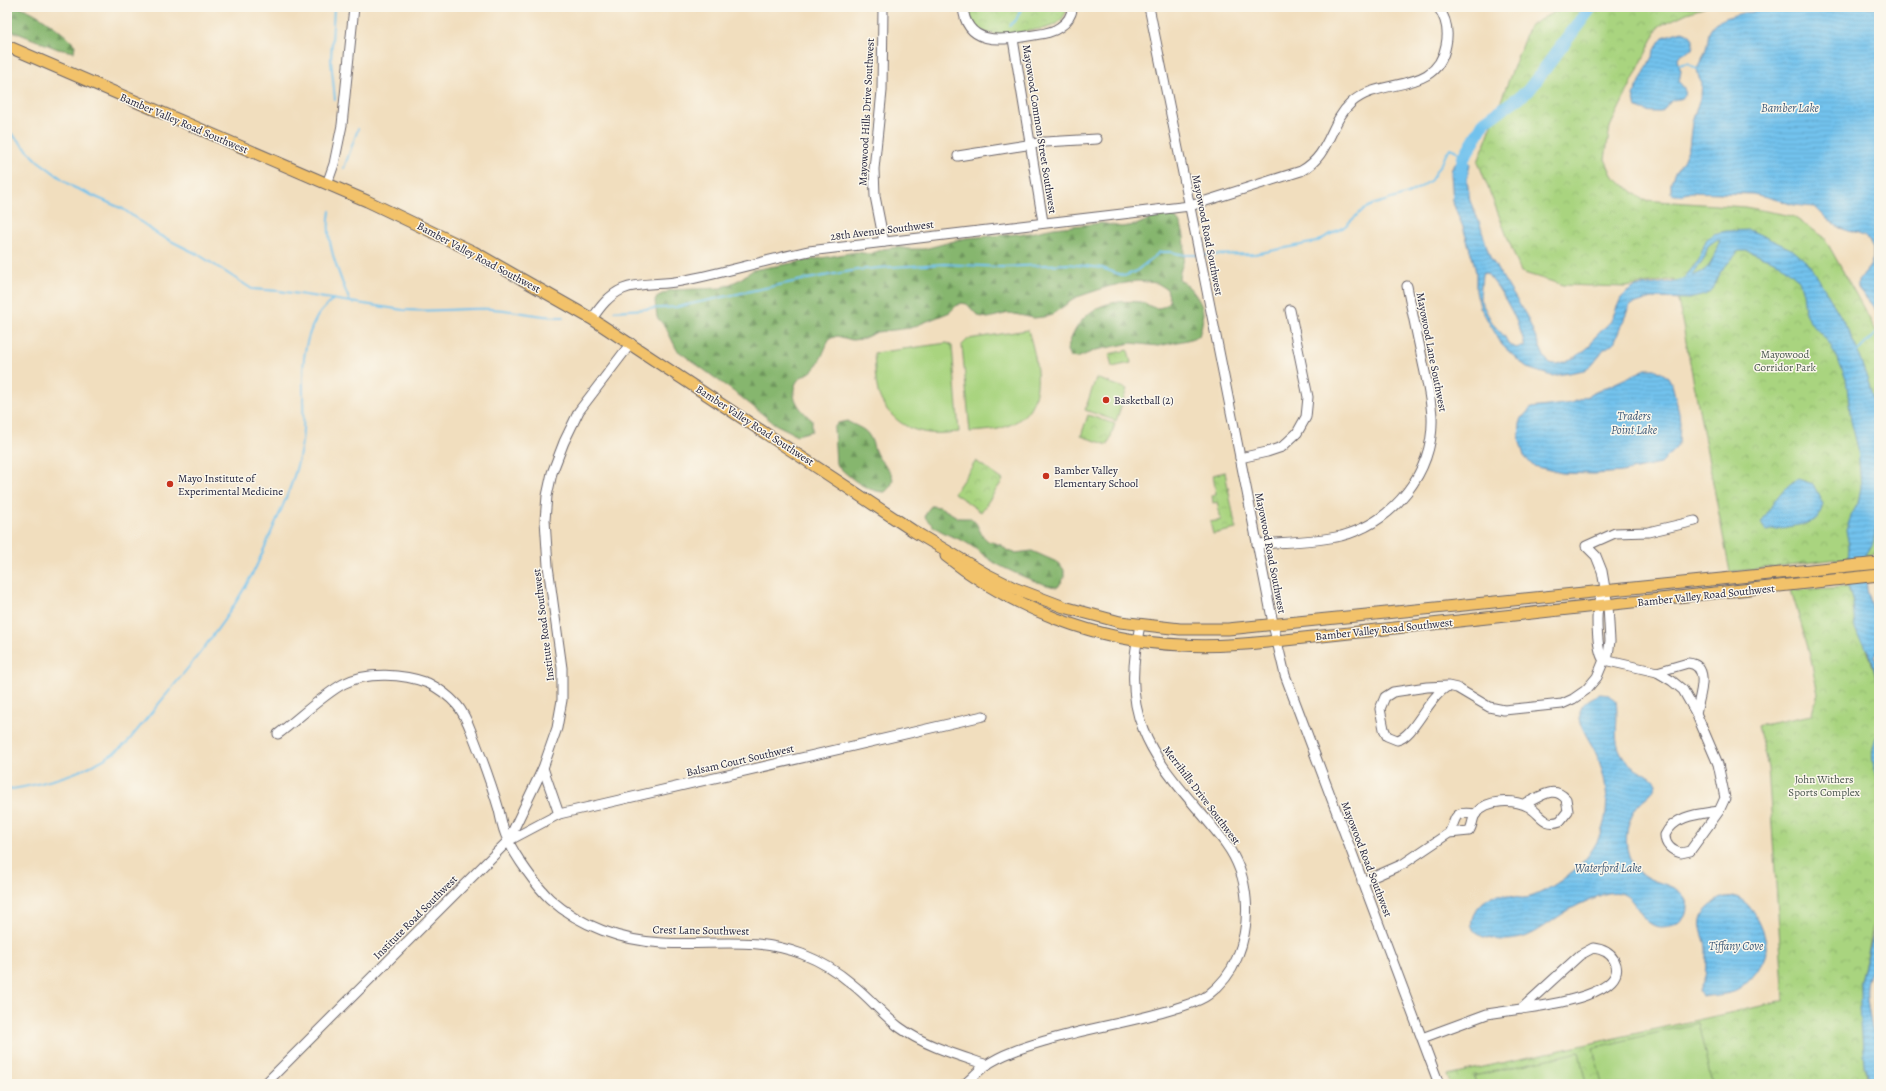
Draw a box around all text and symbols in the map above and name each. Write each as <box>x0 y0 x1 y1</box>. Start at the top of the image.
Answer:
street label: Mayowood Hills Drive Southwest <box>855 37 878 186</box>
street label: Mayowood Common Street Southwest <box>1019 43 1060 215</box>
street label: Bamber Valley Road Southwest <box>117 90 251 157</box>
water label: Bamber Lake <box>1761 100 1820 116</box>
street label: Mayowood Road Southwest <box>1188 173 1227 297</box>
street label: 28th Avenue Southwest <box>829 217 935 244</box>
street label: Bamber Valley Road Southwest <box>414 218 544 297</box>
street label: Mayowood Lane Southwest <box>1413 291 1451 414</box>
park label: Mayowood Corridor Park <box>1754 347 1817 375</box>
street label: Bamber Valley Road Southwest <box>693 382 817 470</box>
place label: Basketball (2) <box>1114 393 1173 408</box>
marker: Basketball (2) <box>1101 395 1111 405</box>
water label: Traders Point Lake <box>1611 408 1658 438</box>
place label: Bamber Valley Elementary School <box>1054 463 1139 491</box>
place label: Mayo Institute of Experimental Medicine <box>178 471 283 499</box>
marker: Bamber Valley Elementary School <box>1041 471 1051 481</box>
marker: Mayo Institute of Experimental Medicine <box>165 479 175 489</box>
street label: Mayowood Road Southwest <box>1251 491 1290 615</box>
street label: Institute Road Southwest <box>529 567 558 682</box>
street label: Bamber Valley Road Southwest <box>1637 581 1776 610</box>
street label: Bamber Valley Road Southwest <box>1315 615 1454 644</box>
street label: Balsam Court Southwest <box>685 741 796 780</box>
street label: Merrihills Drive Southwest <box>1159 743 1244 848</box>
park label: John Withers Sports Complex <box>1788 772 1860 800</box>
street label: Mayowood Road Southwest <box>1338 799 1396 920</box>
water label: Waterford Lake <box>1574 860 1642 876</box>
street label: Institute Road Southwest <box>370 872 461 963</box>
street label: Crest Lane Southwest <box>653 922 750 939</box>
water label: Tiffany Cove <box>1709 938 1764 954</box>

